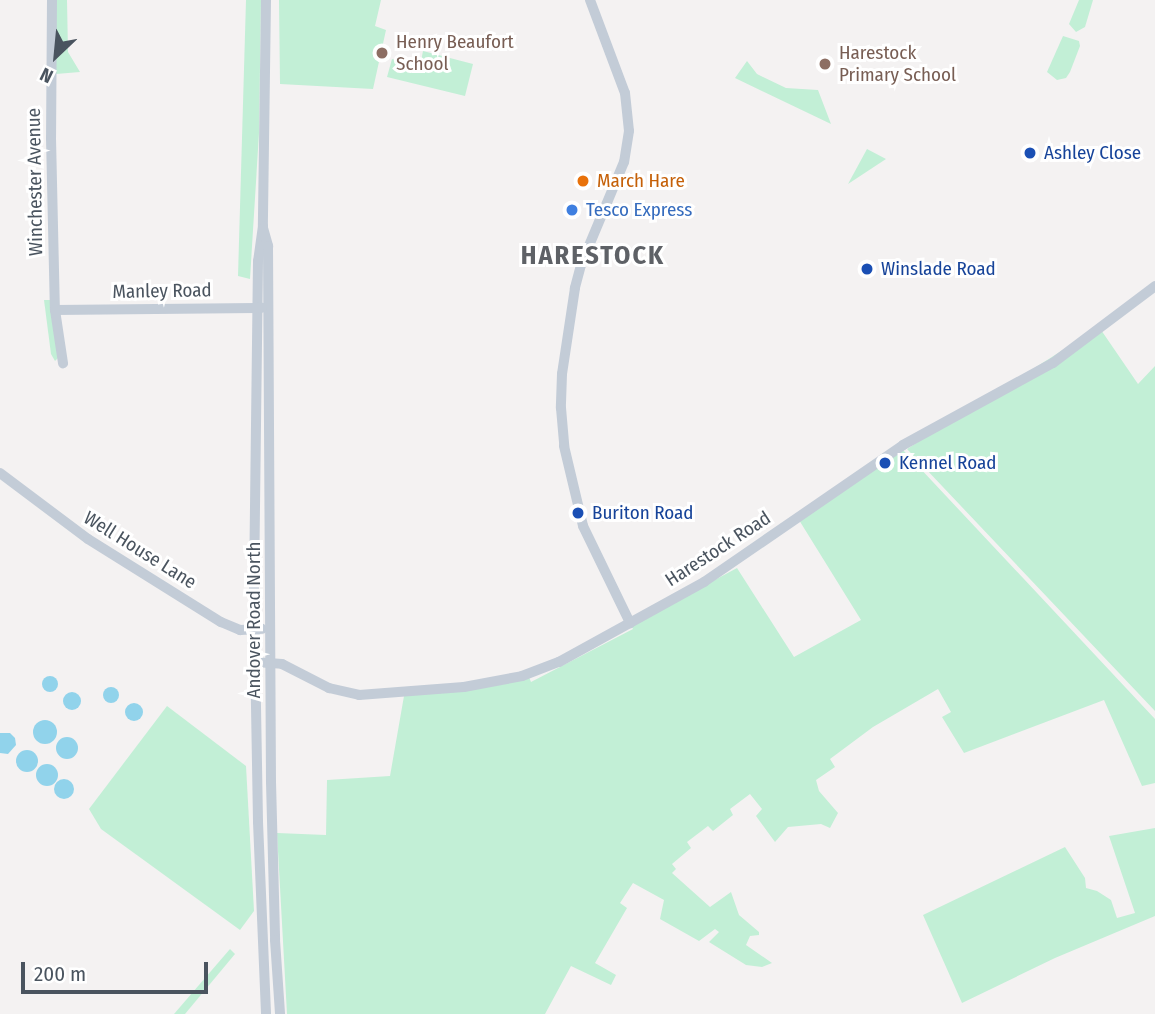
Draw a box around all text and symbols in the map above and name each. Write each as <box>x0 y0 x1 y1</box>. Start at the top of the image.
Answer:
north arrow <box>21 21 91 91</box>
place label: Henry Beaufort School <box>396 31 514 75</box>
place label: Harestock Primary School <box>839 42 956 86</box>
marker: Henry Beaufort School <box>374 45 390 61</box>
marker: Harestock Primary School <box>817 56 833 72</box>
text: N <box>36 62 57 88</box>
street label: Winchester Avenue <box>22 108 48 256</box>
place label: Ashley Close <box>1044 142 1141 164</box>
marker: Ashley Close <box>1022 145 1038 161</box>
place label: March Hare <box>597 170 685 192</box>
marker: March Hare <box>575 173 591 189</box>
place label: Tesco Express <box>586 199 692 221</box>
marker: Tesco Express <box>564 202 580 218</box>
district label: HARESTOCK <box>522 240 664 272</box>
place label: Winslade Road <box>881 258 996 280</box>
marker: Winslade Road <box>859 261 875 277</box>
street label: Manley Road <box>112 279 212 303</box>
place label: Kennel Road <box>899 452 996 474</box>
marker: Kennel Road <box>877 455 893 471</box>
place label: Buriton Road <box>592 502 694 524</box>
marker: Buriton Road <box>570 505 586 521</box>
street label: Well House Lane <box>80 506 200 594</box>
street label: Harestock Road <box>661 506 775 592</box>
street label: Andover Road North <box>243 541 265 699</box>
scale bar <box>24 948 212 992</box>
text: 200 m <box>34 961 86 987</box>

